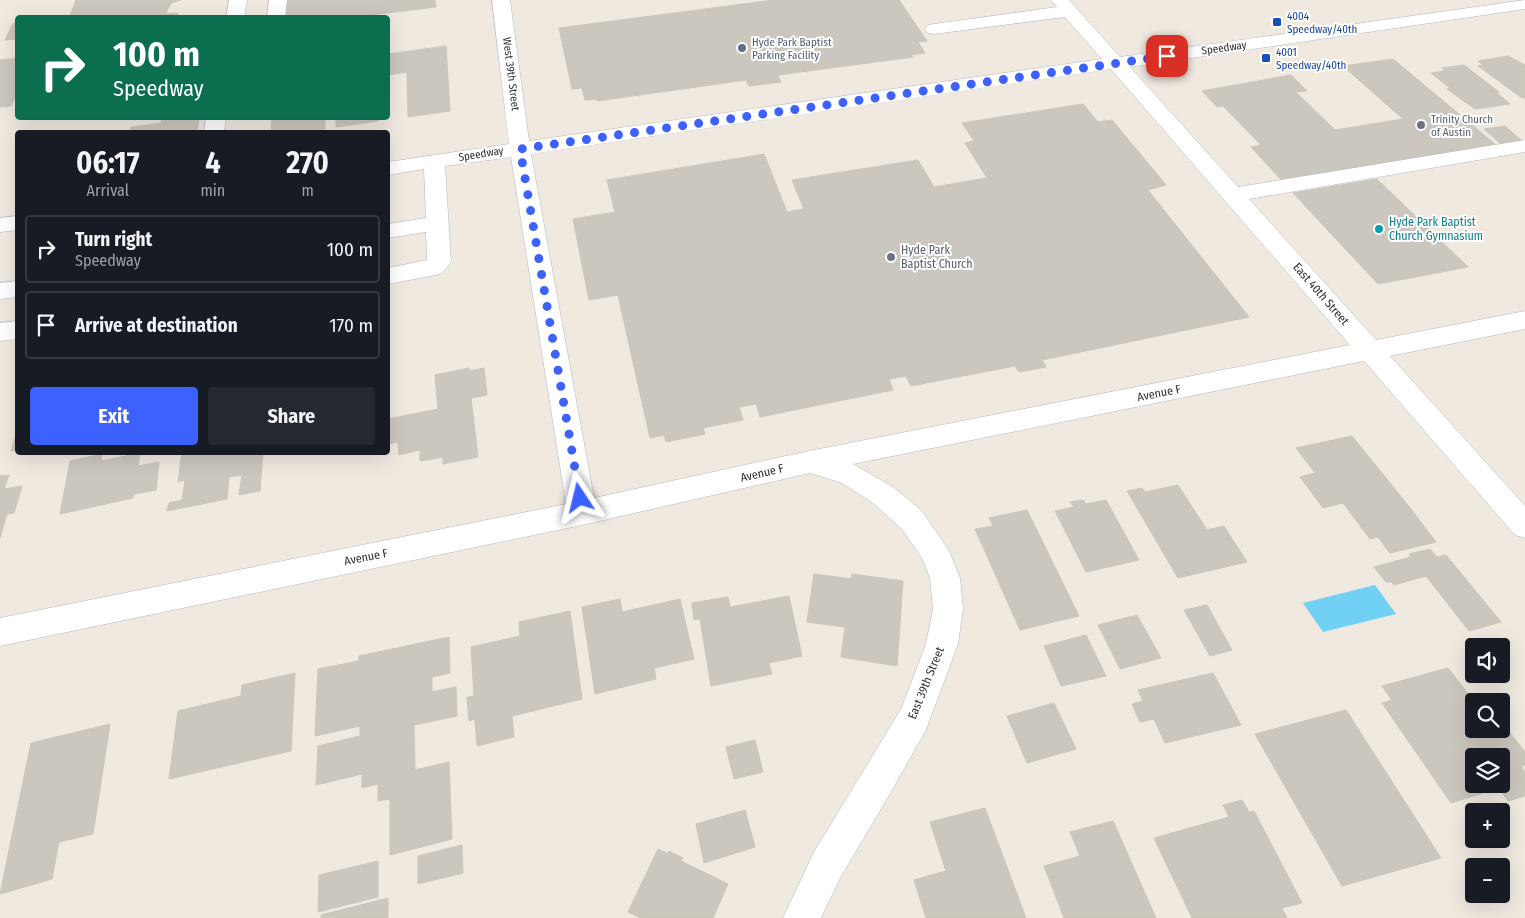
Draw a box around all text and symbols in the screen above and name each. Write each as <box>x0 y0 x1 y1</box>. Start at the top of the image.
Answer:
place label: 4004 Speedway/40th <box>1287 10 1357 36</box>
marker: 4004 Speedway/40th <box>1271 16 1283 28</box>
text: 100 m <box>113 33 200 75</box>
icon: right <box>30 35 95 100</box>
pin <box>1146 35 1188 77</box>
place label: Hyde Park Baptist Parking Facility <box>752 36 832 62</box>
street label: West 39th Street <box>500 37 522 112</box>
street label: Speedway <box>1201 38 1247 58</box>
marker: Hyde Park Baptist Parking Facility <box>736 42 748 54</box>
icon: arrive <box>1153 42 1181 70</box>
place label: 4001 Speedway/40th <box>1276 46 1346 72</box>
marker: 4001 Speedway/40th <box>1260 52 1272 64</box>
text: Speedway <box>113 75 204 102</box>
place label: Trinity Church of Austin <box>1431 113 1493 139</box>
marker: Trinity Church of Austin <box>1415 119 1427 131</box>
street label: Speedway <box>458 144 504 164</box>
text: 06:17 <box>76 145 139 181</box>
text: 4 <box>205 145 221 181</box>
text: 270 <box>286 145 329 181</box>
text: Arrival <box>87 181 129 200</box>
text: min <box>200 181 225 200</box>
text: m <box>301 181 314 200</box>
place label: Hyde Park Baptist Church Gymnasium <box>1389 215 1483 243</box>
marker: Hyde Park Baptist Church Gymnasium <box>1373 223 1385 235</box>
text: Turn right <box>75 228 152 251</box>
icon: right <box>32 235 60 263</box>
text: 100 m <box>327 238 373 261</box>
place label: Hyde Park Baptist Church <box>901 243 973 271</box>
text: Speedway <box>75 251 141 270</box>
marker: Hyde Park Baptist Church <box>885 251 897 263</box>
street label: East 40th Street <box>1290 260 1352 328</box>
icon: arrive <box>32 311 60 339</box>
text: Arrive at destination <box>75 314 238 337</box>
text: 170 m <box>329 314 373 337</box>
street label: Avenue F <box>1136 382 1183 404</box>
button: Exit <box>30 387 198 445</box>
button: Share <box>208 387 375 445</box>
street label: Avenue F <box>739 461 786 485</box>
position arrow <box>553 471 605 523</box>
street label: Avenue F <box>343 546 390 568</box>
map controls <box>1465 638 1510 903</box>
button: sound <box>1465 638 1510 683</box>
street label: East 39th Street <box>905 645 947 721</box>
button: search <box>1465 693 1510 738</box>
button: layers <box>1465 748 1510 793</box>
button: + <box>1465 803 1510 848</box>
button: − <box>1465 858 1510 903</box>

